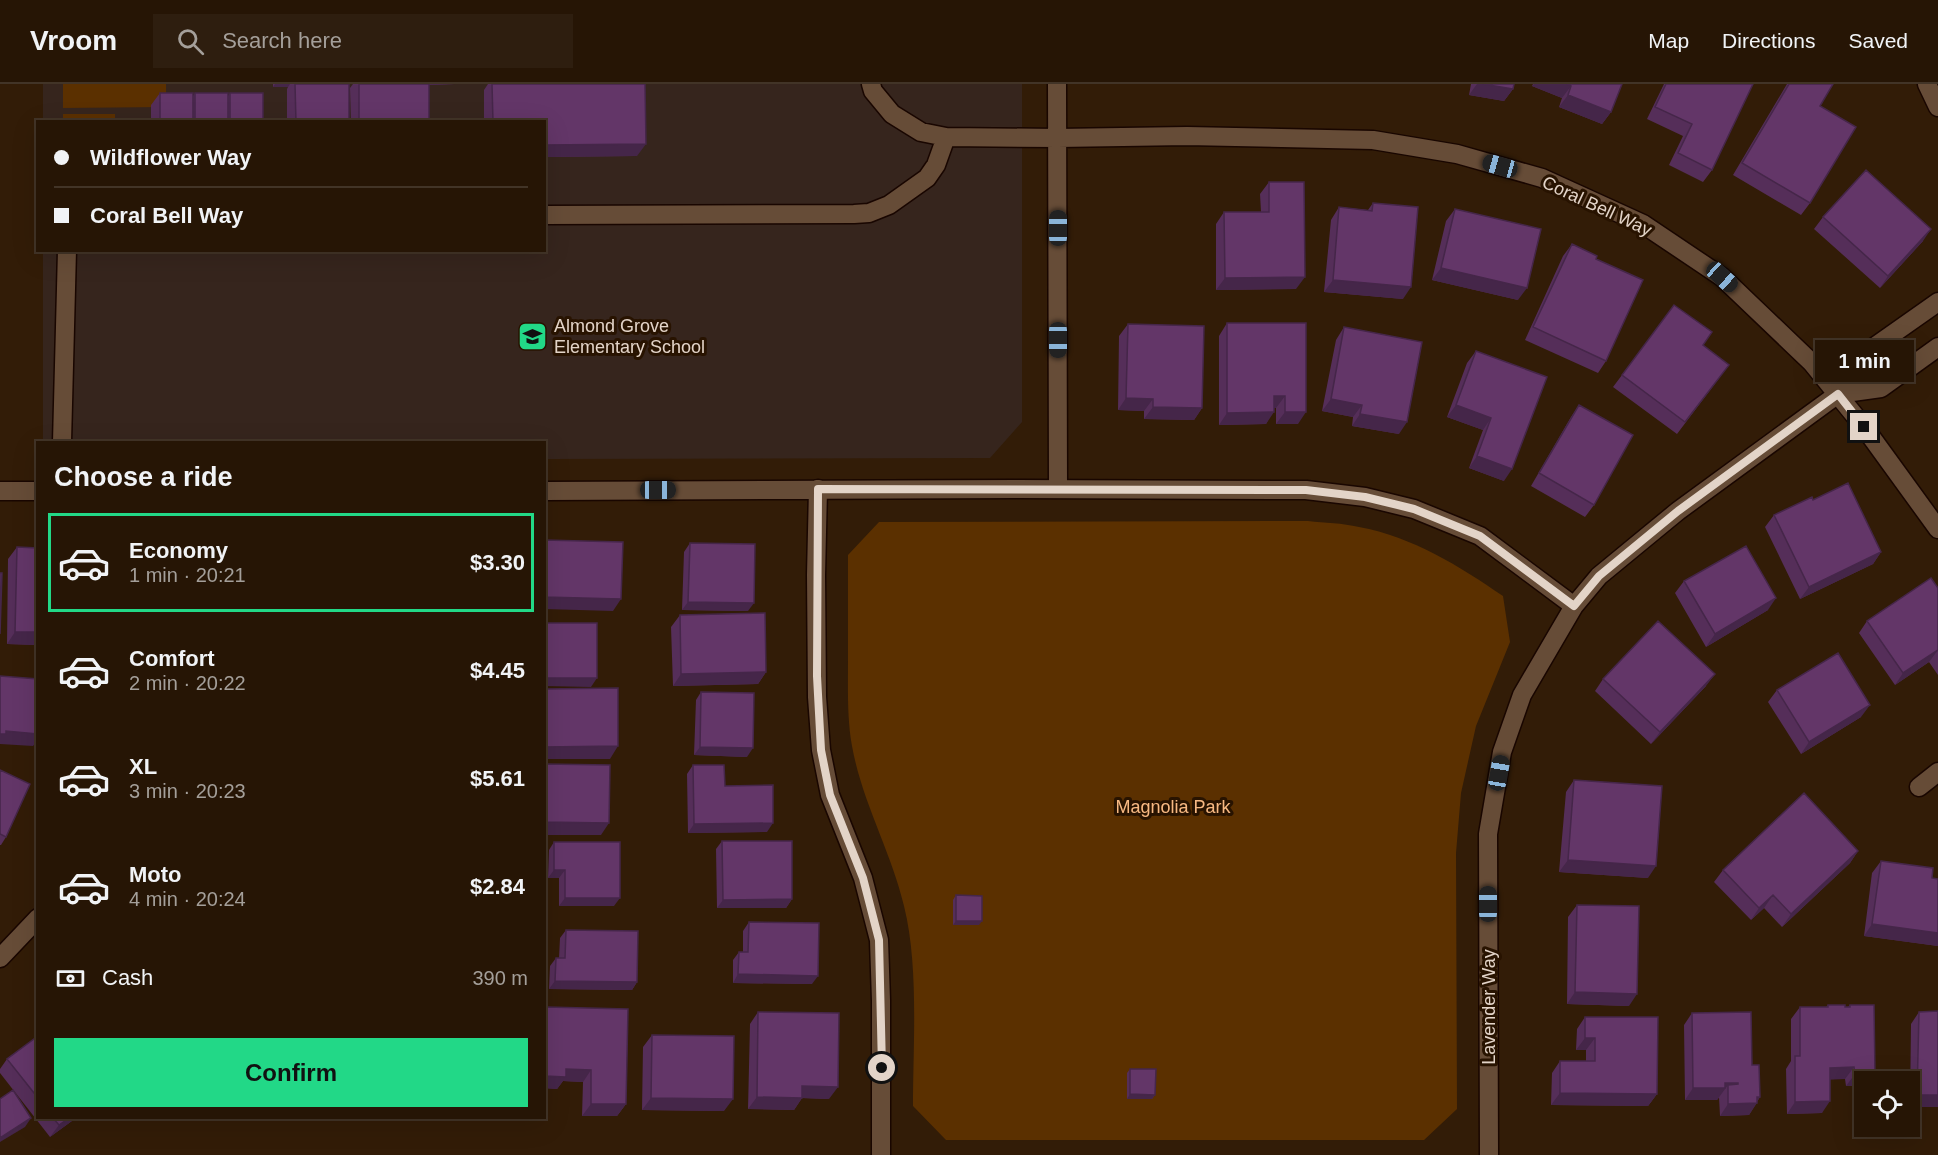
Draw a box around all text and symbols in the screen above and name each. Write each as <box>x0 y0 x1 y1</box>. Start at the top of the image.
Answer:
search box <box>153 14 573 68</box>
text: Vroom <box>30 25 117 56</box>
icon: search <box>174 25 207 58</box>
text: Search here <box>222 28 342 53</box>
text: Map <box>1648 29 1689 52</box>
text: Directions <box>1722 29 1815 52</box>
text: Saved <box>1848 29 1908 52</box>
text: Wildflower Way <box>90 145 252 170</box>
car <box>1480 152 1520 180</box>
street label: Coral Bell Way <box>1539 172 1655 240</box>
text: Coral Bell Way <box>90 203 243 228</box>
car <box>1049 210 1067 246</box>
car <box>1703 258 1741 296</box>
place label: Almond Grove Elementary School <box>554 316 705 357</box>
school or university icon: Almond Grove Elementary School <box>517 320 549 352</box>
car <box>1049 322 1067 358</box>
callout: 1 min <box>1814 340 1914 382</box>
text: 1 min <box>1838 350 1891 372</box>
route end <box>1850 413 1877 440</box>
text: Choose a ride <box>54 462 233 492</box>
car <box>640 481 676 499</box>
icon: car <box>57 536 111 590</box>
text: Economy <box>129 538 228 563</box>
text: $3.30 <box>470 550 525 575</box>
text: 1 min · 20:21 <box>129 564 246 586</box>
icon: car <box>57 644 111 698</box>
text: Comfort <box>129 646 215 671</box>
text: $4.45 <box>470 658 525 683</box>
text: 2 min · 20:22 <box>129 672 246 694</box>
icon: car <box>57 752 111 806</box>
text: XL <box>129 754 157 779</box>
car <box>1487 754 1511 792</box>
text: $5.61 <box>470 766 525 791</box>
text: 3 min · 20:23 <box>129 780 246 802</box>
park label: Magnolia Park <box>1115 797 1232 817</box>
icon: car <box>57 860 111 914</box>
text: Moto <box>129 862 182 887</box>
text: $2.84 <box>470 874 525 899</box>
car <box>1479 886 1497 922</box>
text: 4 min · 20:24 <box>129 888 246 910</box>
street label: Lavender Way <box>1479 949 1499 1065</box>
icon: cash <box>54 962 87 995</box>
text: Cash <box>102 965 153 990</box>
text: 390 m <box>472 967 528 989</box>
button: Confirm <box>54 1038 528 1107</box>
route start <box>868 1054 895 1081</box>
map controls <box>1854 1071 1920 1137</box>
button: locate <box>1854 1071 1920 1137</box>

